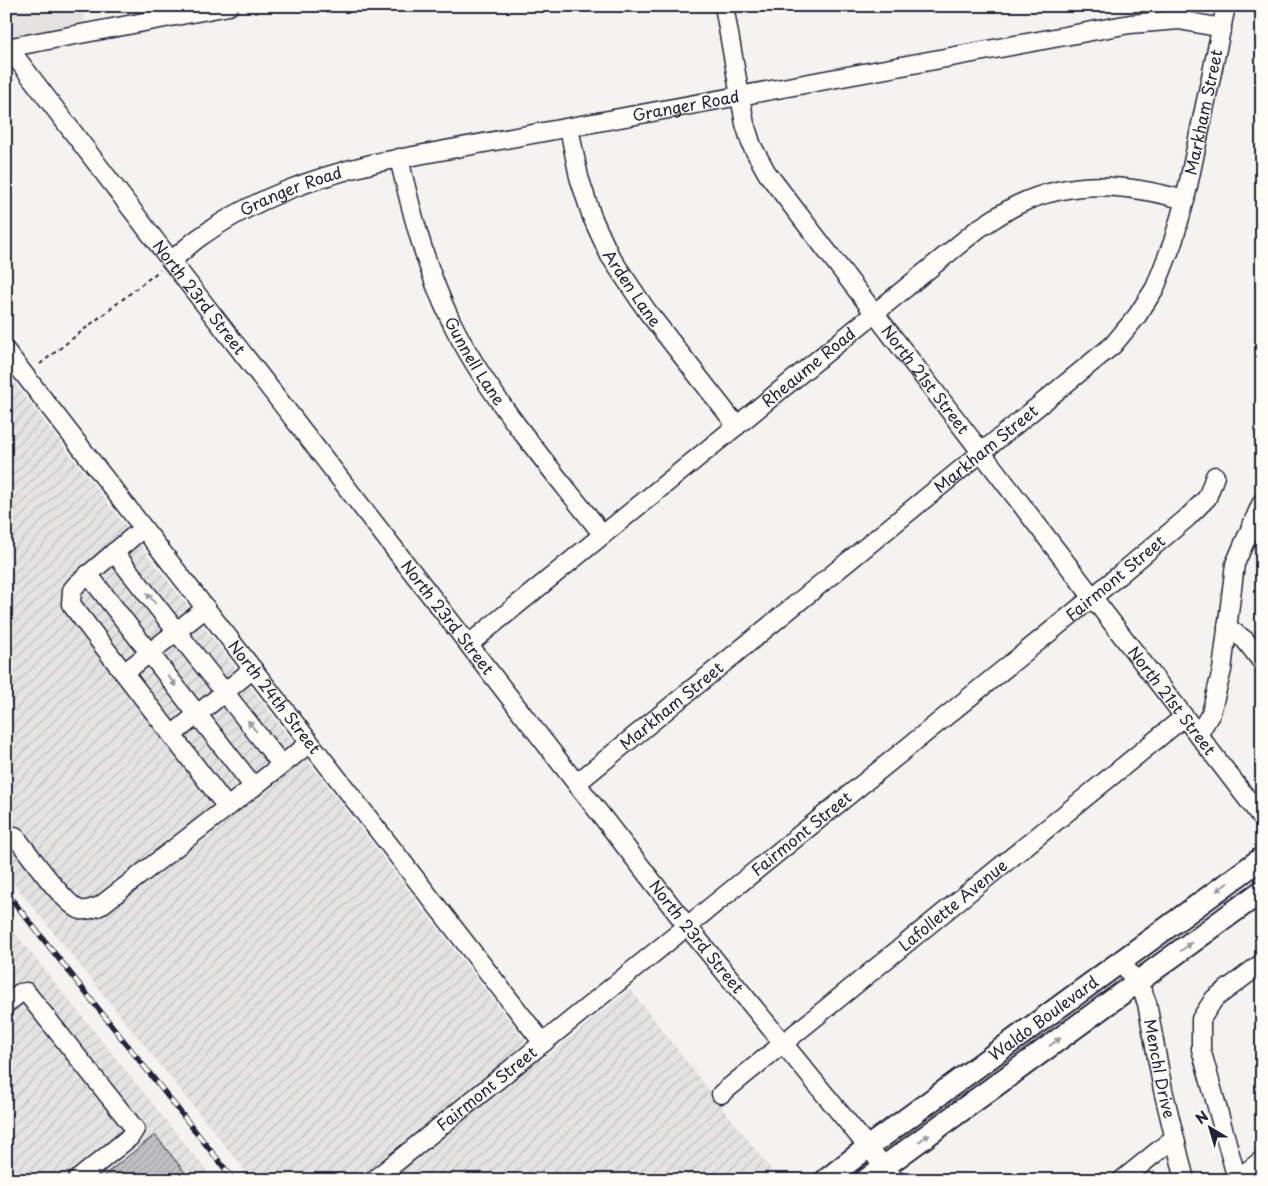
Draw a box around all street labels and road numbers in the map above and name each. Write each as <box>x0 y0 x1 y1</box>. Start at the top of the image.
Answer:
street label: Markham Street <box>1178 46 1228 177</box>
street label: Granger Road <box>630 83 741 126</box>
street label: Granger Road <box>235 159 345 221</box>
street label: North 23rd Street <box>148 234 253 360</box>
street label: Arden Lane <box>598 244 668 331</box>
street label: Gunnell Lane <box>440 312 512 410</box>
street label: North 21st Street <box>877 319 976 439</box>
street label: Rheaume Road <box>756 321 860 412</box>
street label: Markham Street <box>928 398 1043 498</box>
street label: Fairmont Street <box>1060 529 1170 626</box>
street label: North 23rd Street <box>396 554 501 680</box>
street label: North 24th Street <box>223 634 328 759</box>
street label: North 21st Street <box>1123 640 1223 760</box>
street label: Markham Street <box>614 655 728 755</box>
street label: Fairmont Street <box>745 785 856 881</box>
street label: Lafollette Avenue <box>893 853 1012 956</box>
street label: North 23rd Street <box>644 874 751 998</box>
street label: Waldo Boulevard <box>983 969 1103 1066</box>
street label: Menchl Drive <box>1139 1017 1182 1121</box>
street label: Fairmont Street <box>431 1040 541 1136</box>

